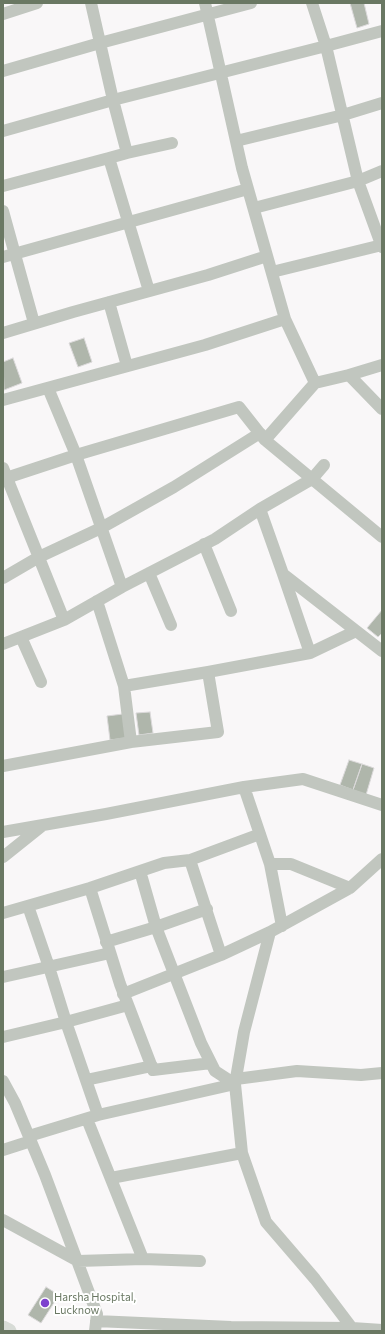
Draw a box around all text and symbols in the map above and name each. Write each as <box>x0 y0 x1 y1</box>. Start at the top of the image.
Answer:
place label: Harsha Hospital, Lucknow <box>54 1290 136 1316</box>
marker: Harsha Hospital, Lucknow <box>39 1297 51 1309</box>

